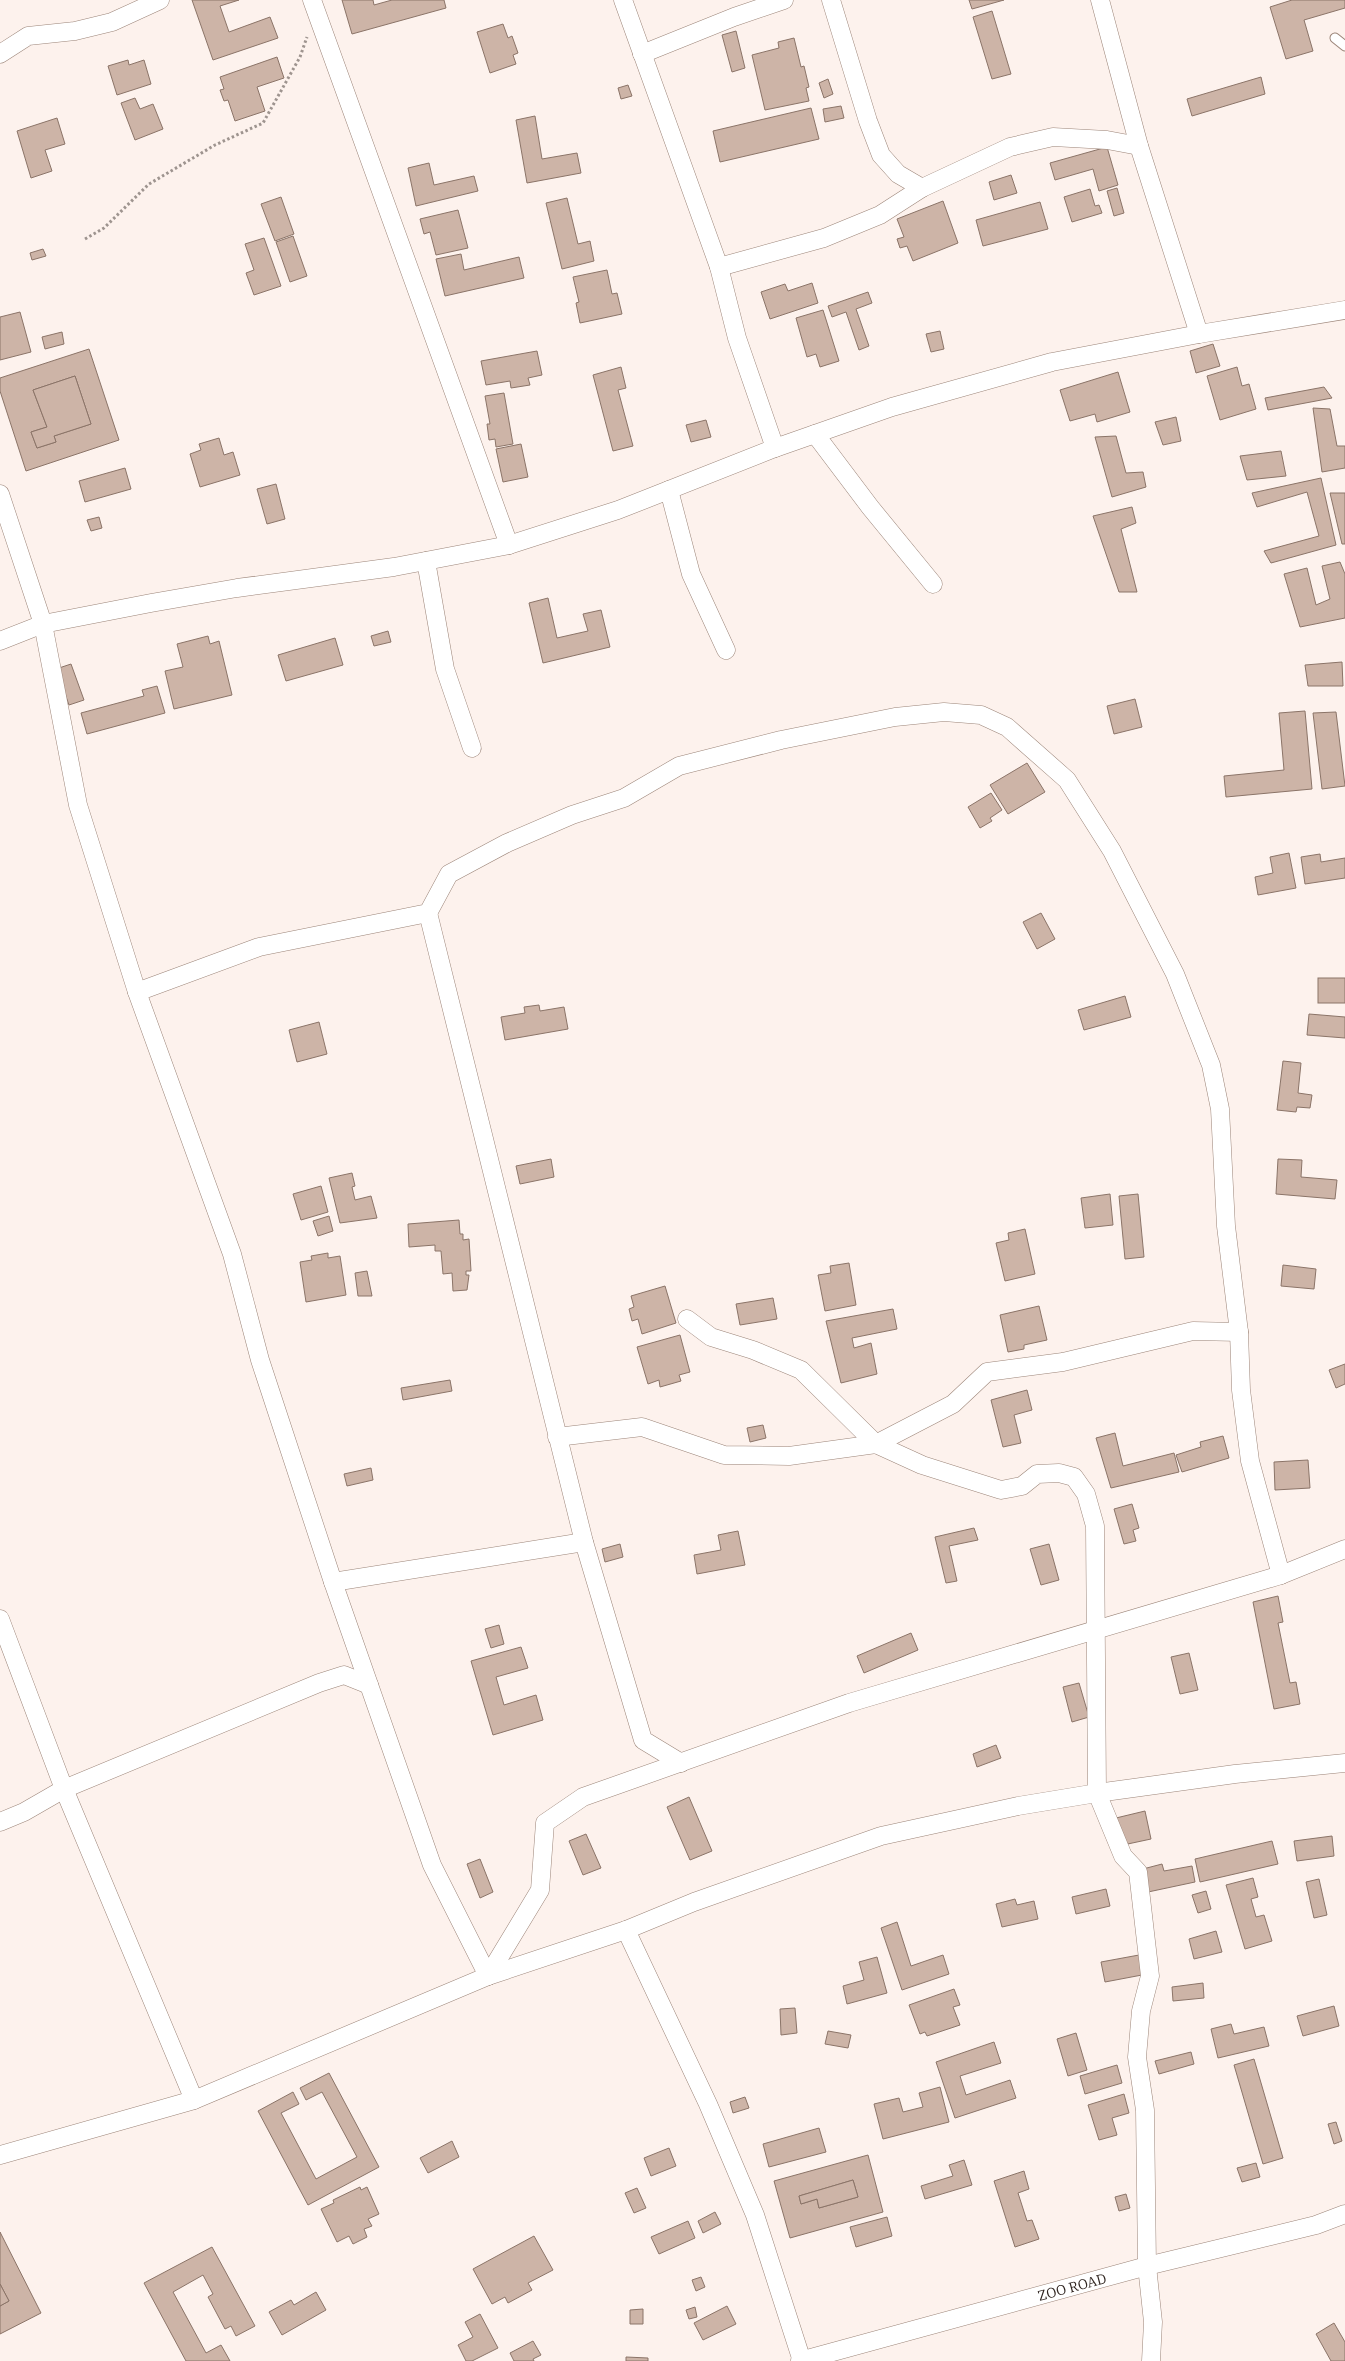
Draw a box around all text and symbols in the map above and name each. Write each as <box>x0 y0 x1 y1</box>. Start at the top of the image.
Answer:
street label: ZOO ROAD <box>1036 2269 1109 2305</box>

